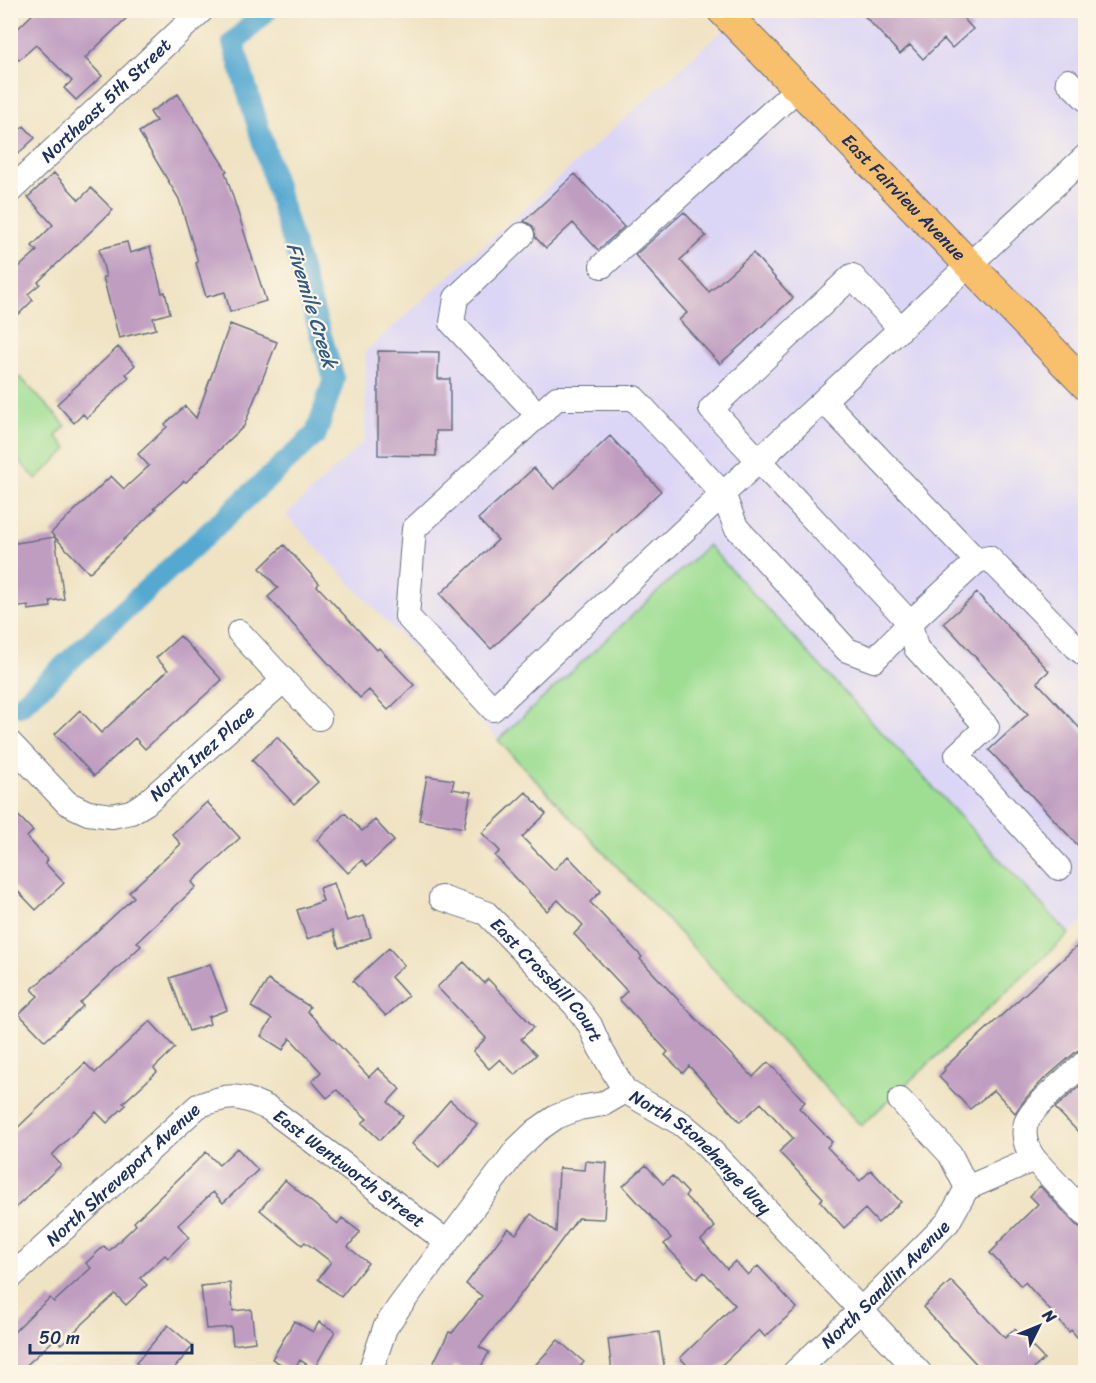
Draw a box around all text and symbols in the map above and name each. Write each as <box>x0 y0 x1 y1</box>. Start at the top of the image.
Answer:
street label: Northeast 5th Street <box>33 30 179 171</box>
street label: East Fairview Avenue <box>834 126 974 269</box>
water label: Fivemile Creek <box>276 238 348 374</box>
street label: North Inez Place <box>142 697 262 809</box>
street label: East Crossbill Court <box>482 910 612 1047</box>
street label: North Stonehenge Way <box>623 1081 780 1223</box>
street label: North Shreveport Avenue <box>38 1095 208 1254</box>
street label: East Wentworth Street <box>266 1100 432 1236</box>
street label: North Sandlin Avenue <box>813 1212 958 1357</box>
north arrow <box>1009 1296 1069 1356</box>
text: N <box>1035 1301 1065 1331</box>
scale bar <box>30 1317 192 1355</box>
text: 50 m <box>39 1322 80 1354</box>

